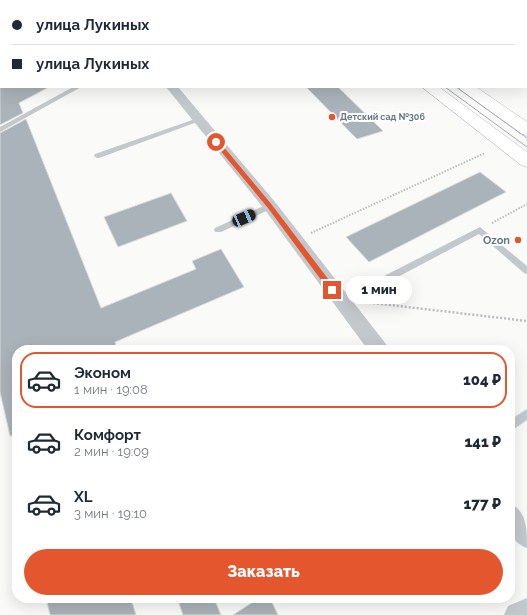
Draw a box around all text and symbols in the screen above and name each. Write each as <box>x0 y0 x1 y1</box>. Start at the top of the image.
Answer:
text: улица Лукиных <box>36 16 149 34</box>
text: улица Лукиных <box>36 55 149 73</box>
marker: Детский сад №306 <box>327 112 337 122</box>
place label: Детский сад №306 <box>340 112 425 122</box>
route start <box>207 133 225 151</box>
car <box>231 208 257 228</box>
place label: Ozon <box>483 234 510 247</box>
marker: Ozon <box>513 235 523 245</box>
callout: 1 мин <box>346 276 412 304</box>
route end <box>323 281 341 299</box>
text: 1 мин <box>361 282 397 297</box>
icon: car <box>26 362 62 398</box>
text: Эконом <box>74 364 131 382</box>
text: 104 ₽ <box>463 371 501 389</box>
text: 1 мин · 19:08 <box>74 382 148 397</box>
icon: car <box>26 424 62 460</box>
text: Комфорт <box>74 426 141 444</box>
text: 141 ₽ <box>464 433 501 451</box>
text: 2 мин · 19:09 <box>74 444 149 459</box>
icon: car <box>26 486 62 522</box>
text: XL <box>74 488 92 506</box>
text: 177 ₽ <box>464 495 501 513</box>
text: 3 мин · 19:10 <box>74 506 147 521</box>
button: Заказать <box>24 549 503 595</box>

